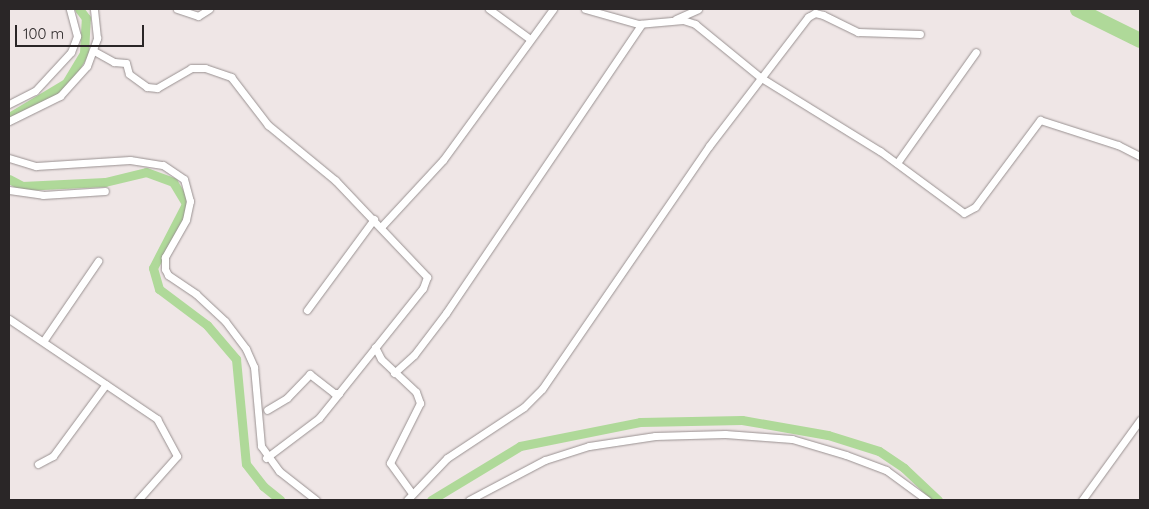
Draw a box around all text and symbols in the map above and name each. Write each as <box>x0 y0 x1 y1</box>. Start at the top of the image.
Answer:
scale bar <box>18 15 146 47</box>
text: 100 m <box>23 24 64 43</box>

